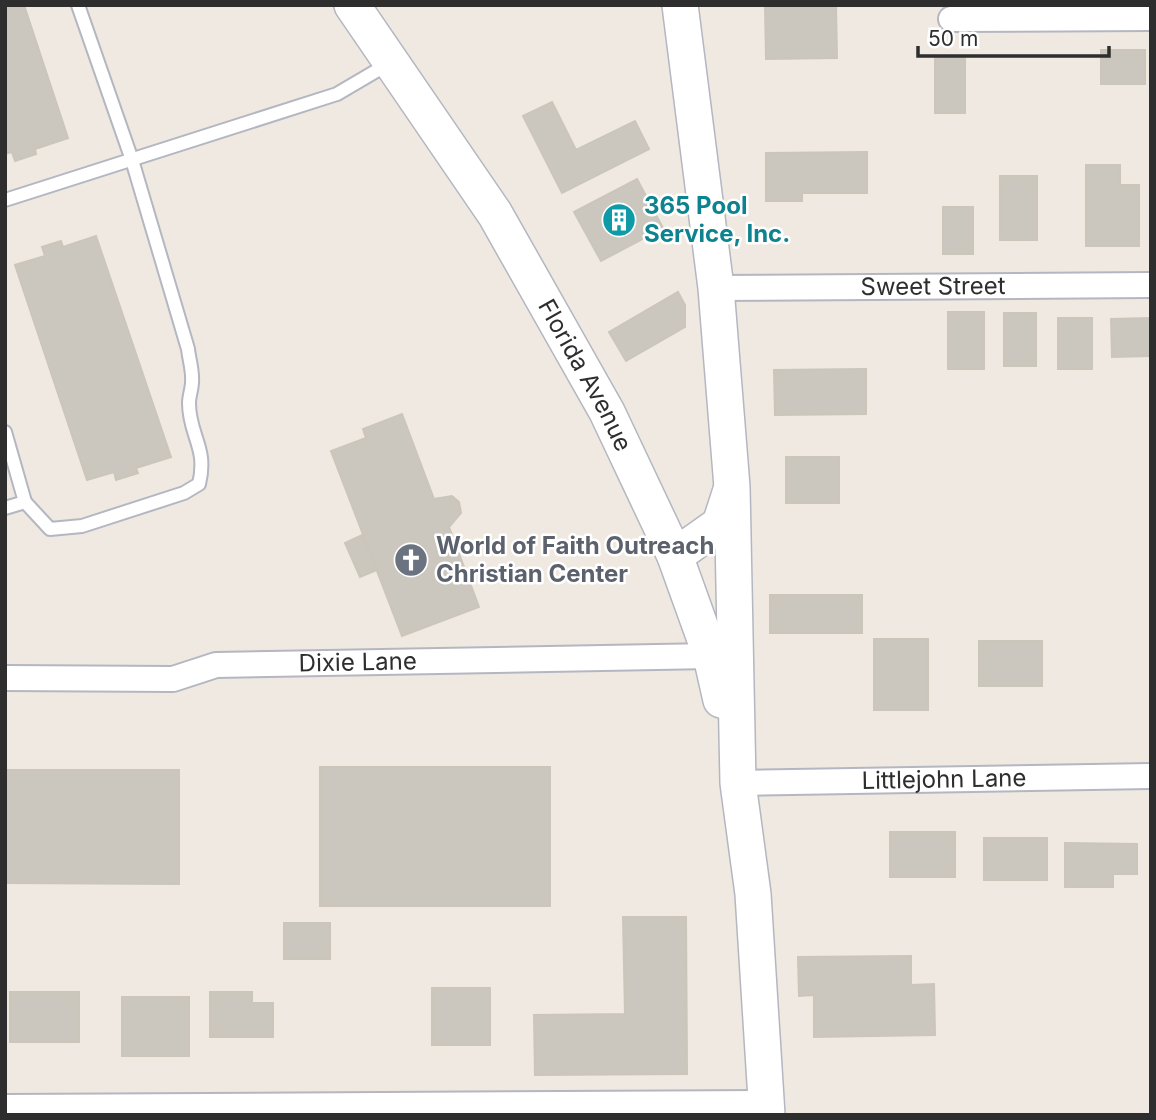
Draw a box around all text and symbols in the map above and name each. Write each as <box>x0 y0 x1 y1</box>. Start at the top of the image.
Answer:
scale bar <box>918 14 1109 58</box>
text: 50 m <box>928 26 978 51</box>
place label: 365 Pool Service, Inc. <box>644 191 790 248</box>
building icon: 365 Pool Service, Inc. <box>600 201 638 239</box>
street label: Sweet Street <box>860 271 1006 301</box>
street label: Florida Avenue <box>532 294 638 456</box>
place label: World of Faith Outreach Christian Center <box>436 531 714 588</box>
church icon: World of Faith Outreach Christian Center <box>392 541 430 579</box>
street label: Dixie Lane <box>298 646 417 677</box>
street label: Littlejohn Lane <box>861 763 1027 795</box>

